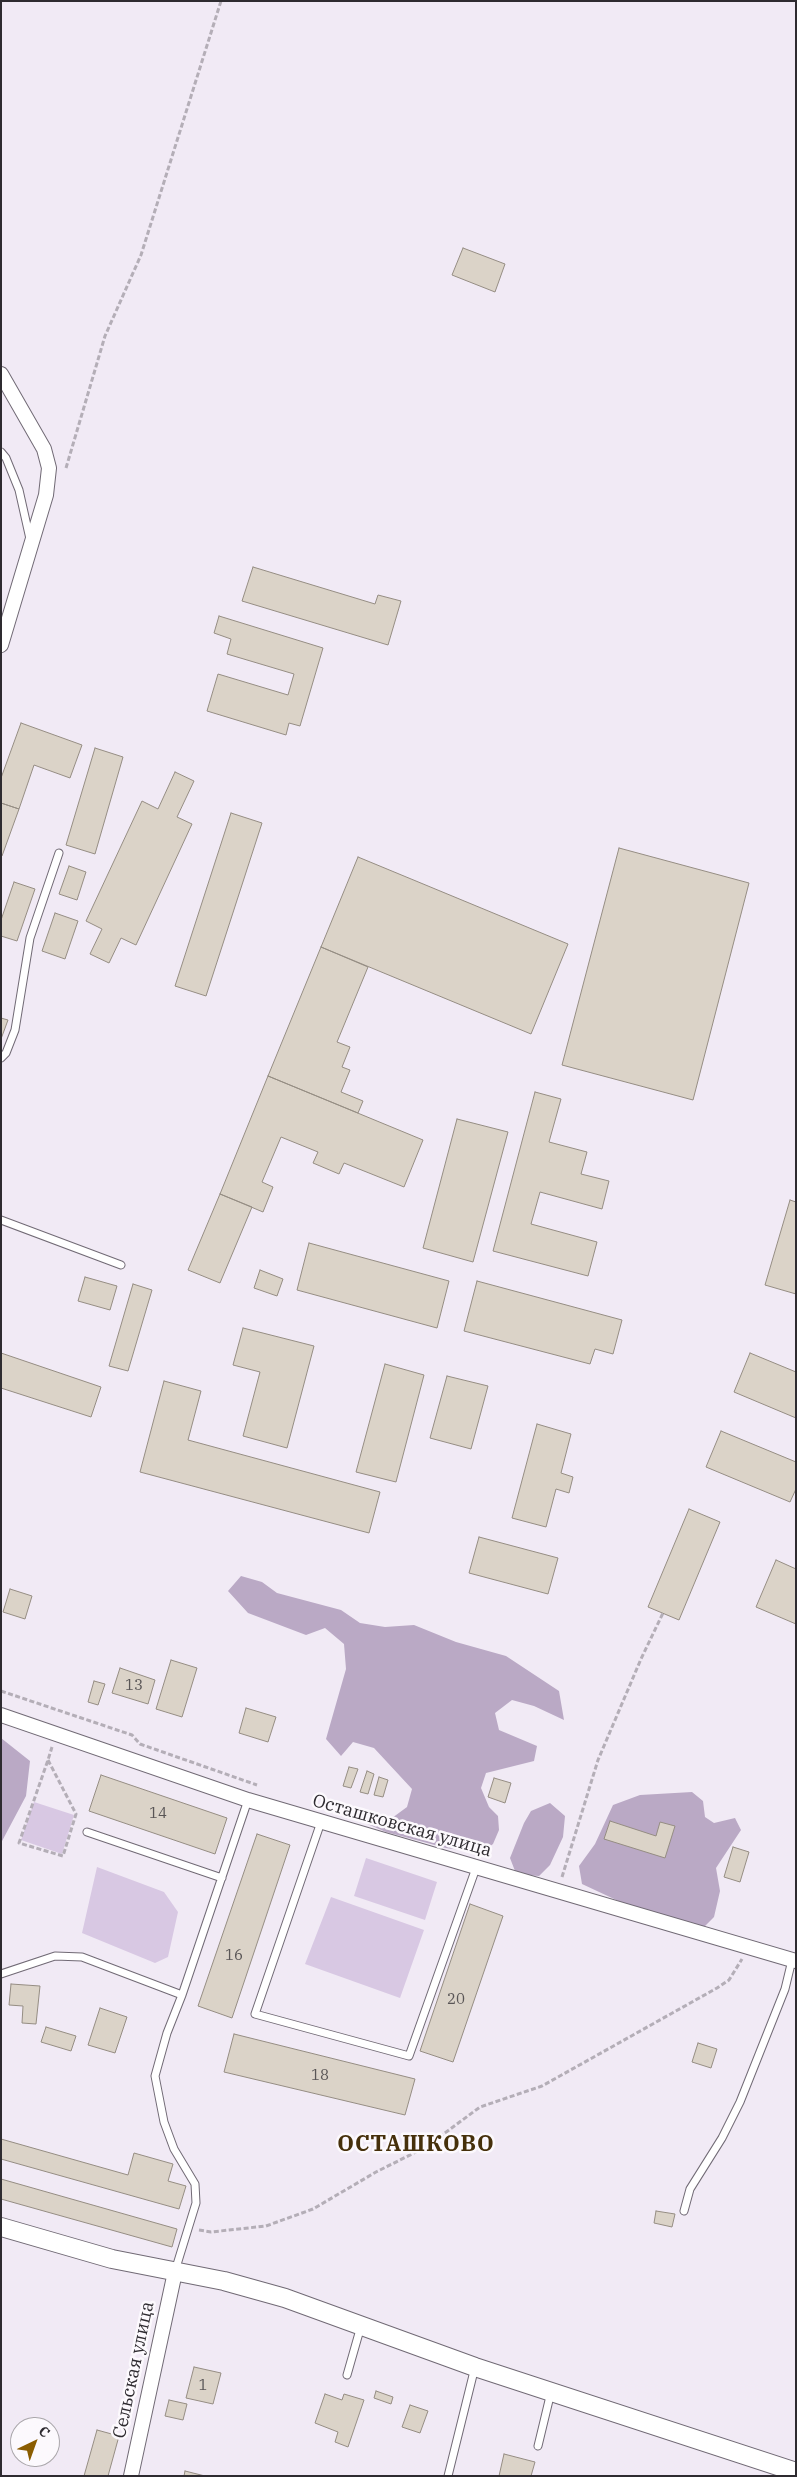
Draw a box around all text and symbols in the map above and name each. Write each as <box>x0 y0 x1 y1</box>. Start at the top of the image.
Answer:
house number: 13 <box>125 1677 143 1695</box>
street label: Осташковская улица <box>310 1790 494 1862</box>
house number: 14 <box>149 1805 167 1823</box>
house number: 16 <box>225 1947 243 1965</box>
house number: 20 <box>447 1991 465 2009</box>
house number: 18 <box>311 2067 329 2085</box>
district label: ОСТАШКОВО <box>336 2132 496 2158</box>
street label: Сельская улица <box>109 2300 159 2440</box>
house number: 1 <box>199 2377 207 2395</box>
north arrow <box>10 2417 60 2467</box>
text: С <box>35 2422 54 2441</box>

